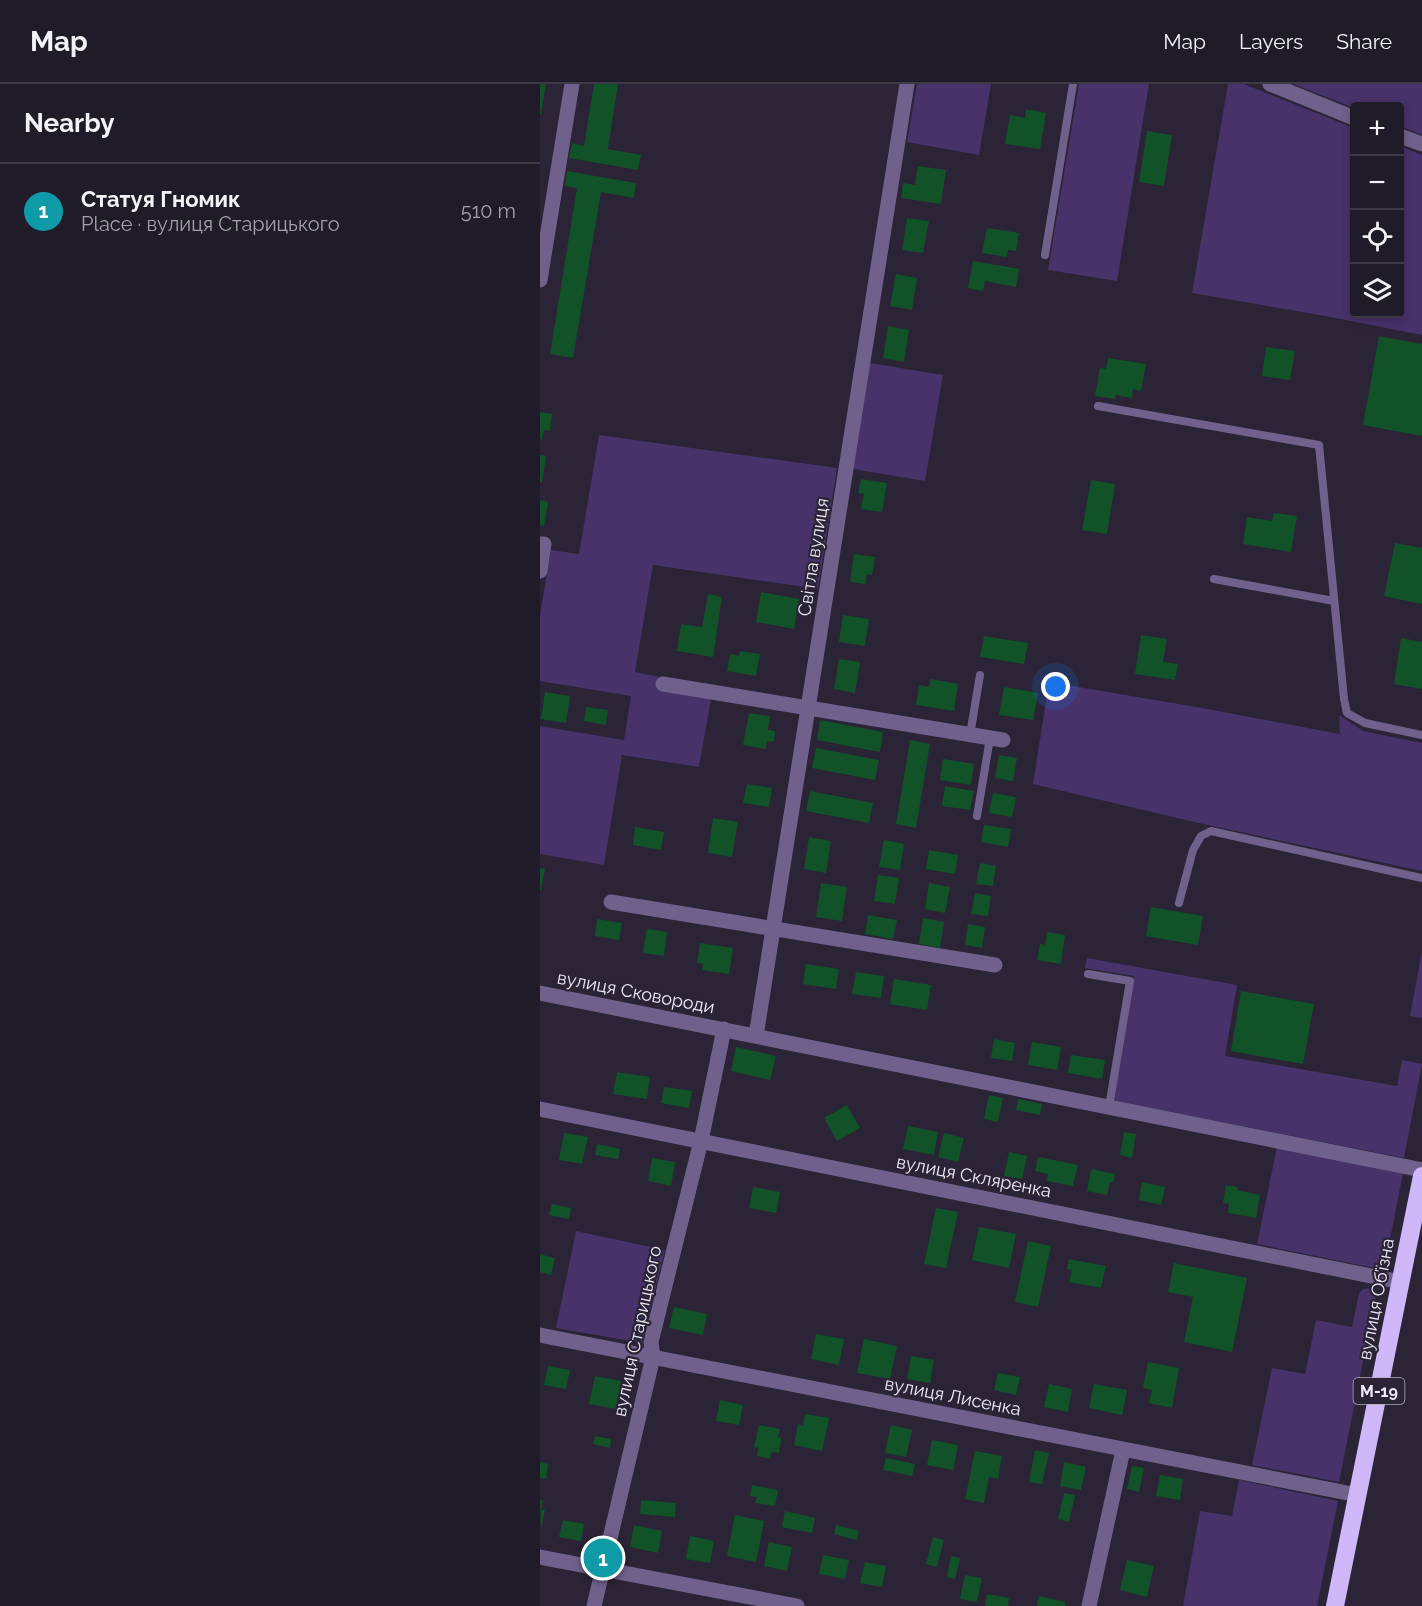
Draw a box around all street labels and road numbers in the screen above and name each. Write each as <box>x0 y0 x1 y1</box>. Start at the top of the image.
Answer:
street label: Світла вулиця <box>793 496 833 618</box>
street label: вулиця Сковороди <box>556 966 716 1018</box>
street label: вулиця Скляренка <box>895 1151 1053 1201</box>
street label: вулиця Об’їзна <box>1354 1236 1398 1362</box>
street label: вулиця Старицького <box>609 1243 665 1418</box>
street label: вулиця Лисенка <box>883 1372 1023 1420</box>
road number: М-19 <box>1354 1378 1404 1404</box>

